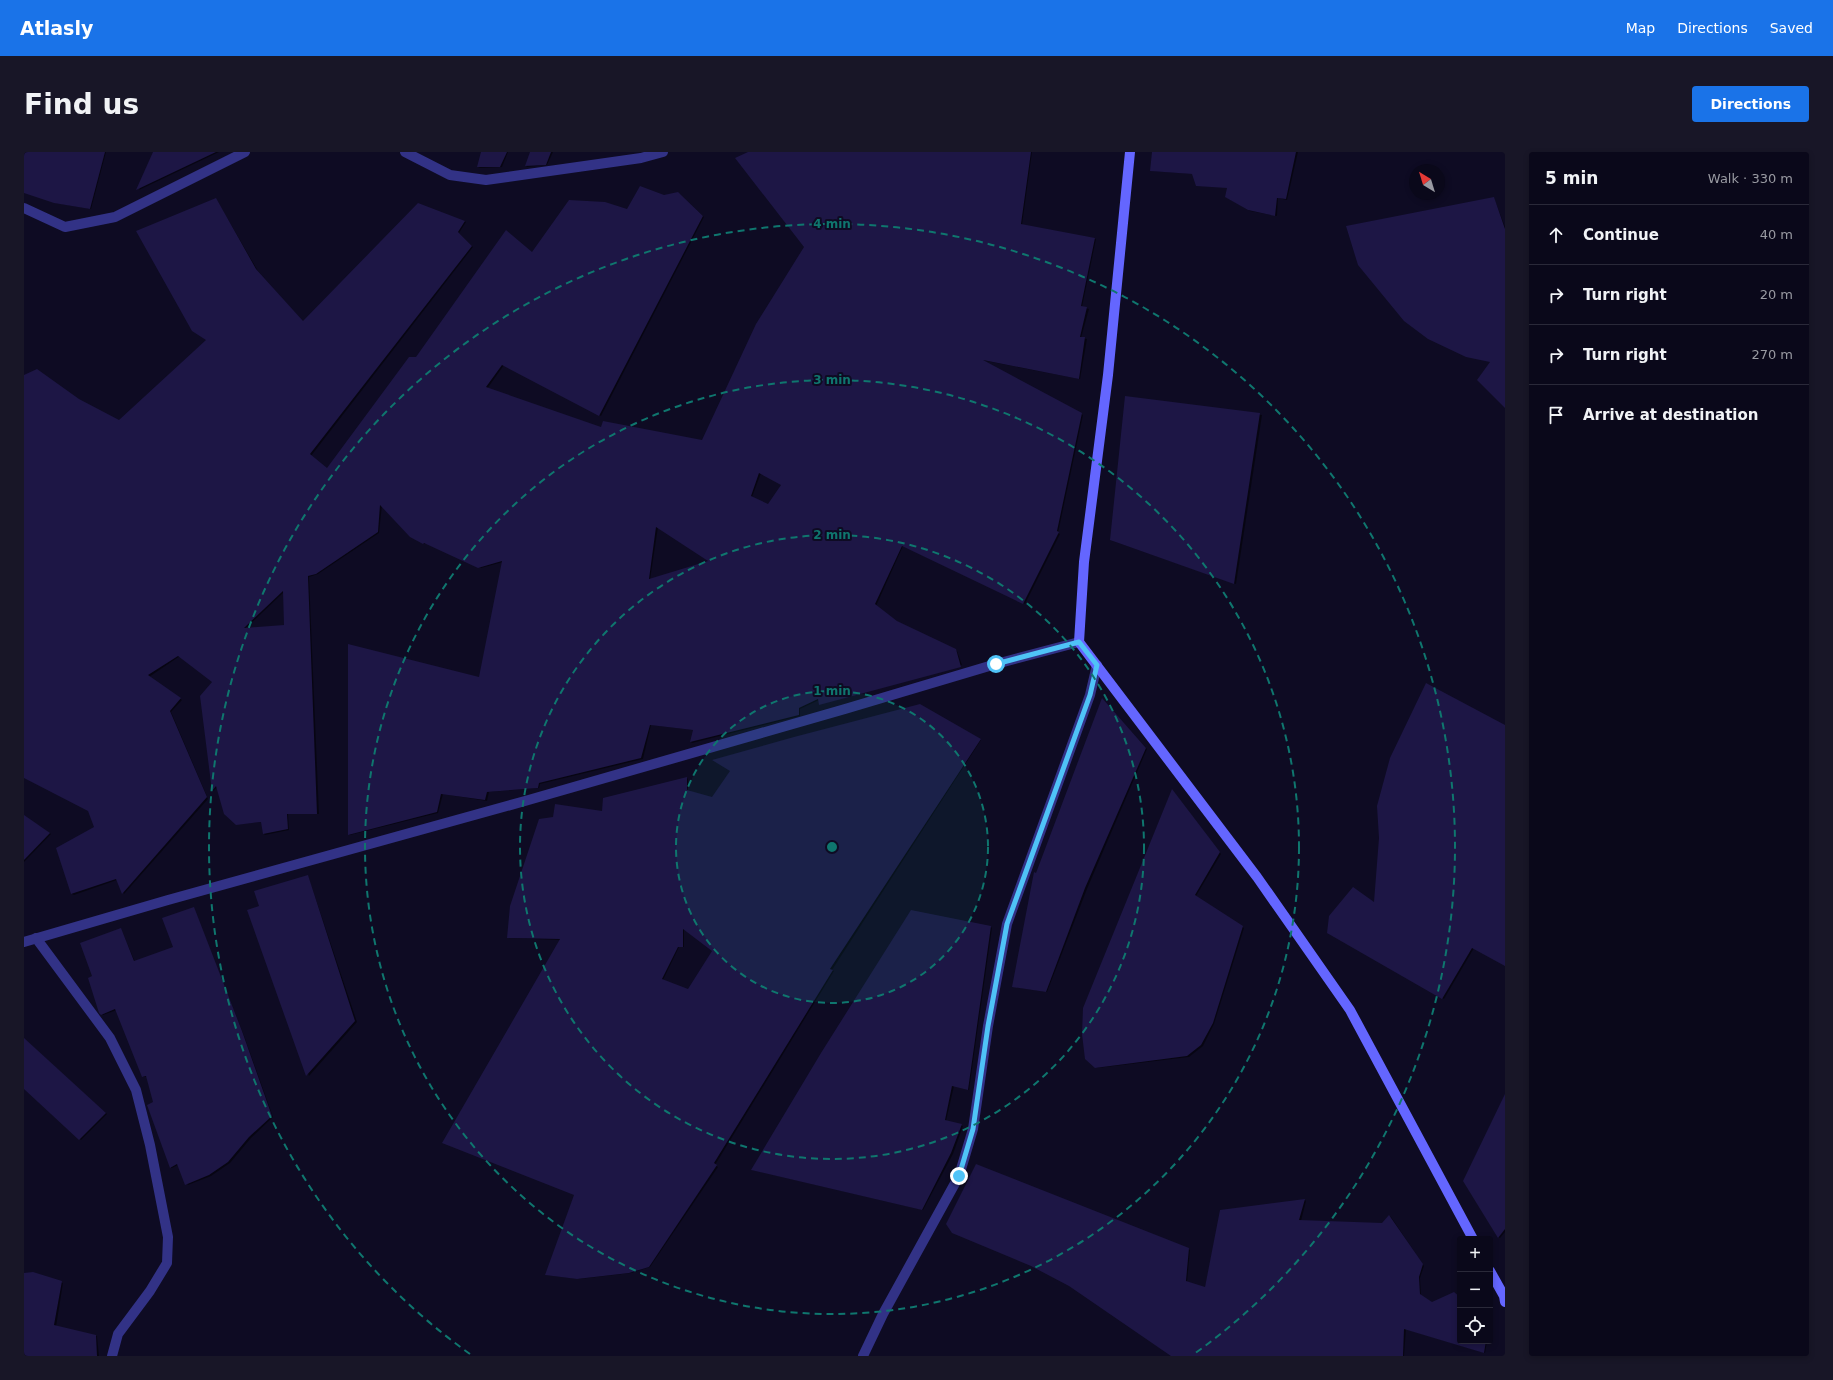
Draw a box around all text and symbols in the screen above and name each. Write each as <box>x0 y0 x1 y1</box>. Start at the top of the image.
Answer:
text: Atlasly <box>20 17 93 39</box>
text: Map <box>1626 20 1655 36</box>
text: Directions <box>1677 20 1748 36</box>
text: Saved <box>1770 20 1813 36</box>
button: Directions <box>1692 86 1809 122</box>
text: Find us <box>24 88 139 121</box>
north arrow <box>1409 164 1445 200</box>
text: 5 min <box>1545 168 1598 188</box>
text: Walk · 330 m <box>1708 171 1793 186</box>
text: 4 min <box>813 217 851 231</box>
icon: ahead <box>1545 224 1567 246</box>
text: Continue <box>1583 226 1659 244</box>
text: 40 m <box>1760 227 1793 242</box>
icon: right <box>1545 284 1567 306</box>
text: Turn right <box>1583 286 1667 304</box>
text: 20 m <box>1760 287 1793 302</box>
icon: right <box>1545 344 1567 366</box>
text: Turn right <box>1583 346 1667 364</box>
text: 270 m <box>1751 347 1793 362</box>
text: 3 min <box>813 373 851 387</box>
icon: arrive <box>1545 404 1567 426</box>
text: Arrive at destination <box>1583 406 1758 424</box>
text: 2 min <box>813 528 851 542</box>
route start <box>987 655 1005 673</box>
text: 1 min <box>813 684 851 698</box>
centre of rings <box>825 840 839 854</box>
route end <box>950 1167 968 1185</box>
map controls <box>1457 1236 1493 1344</box>
button: + <box>1457 1236 1493 1272</box>
button: − <box>1457 1272 1493 1308</box>
button: locate <box>1457 1308 1493 1344</box>

